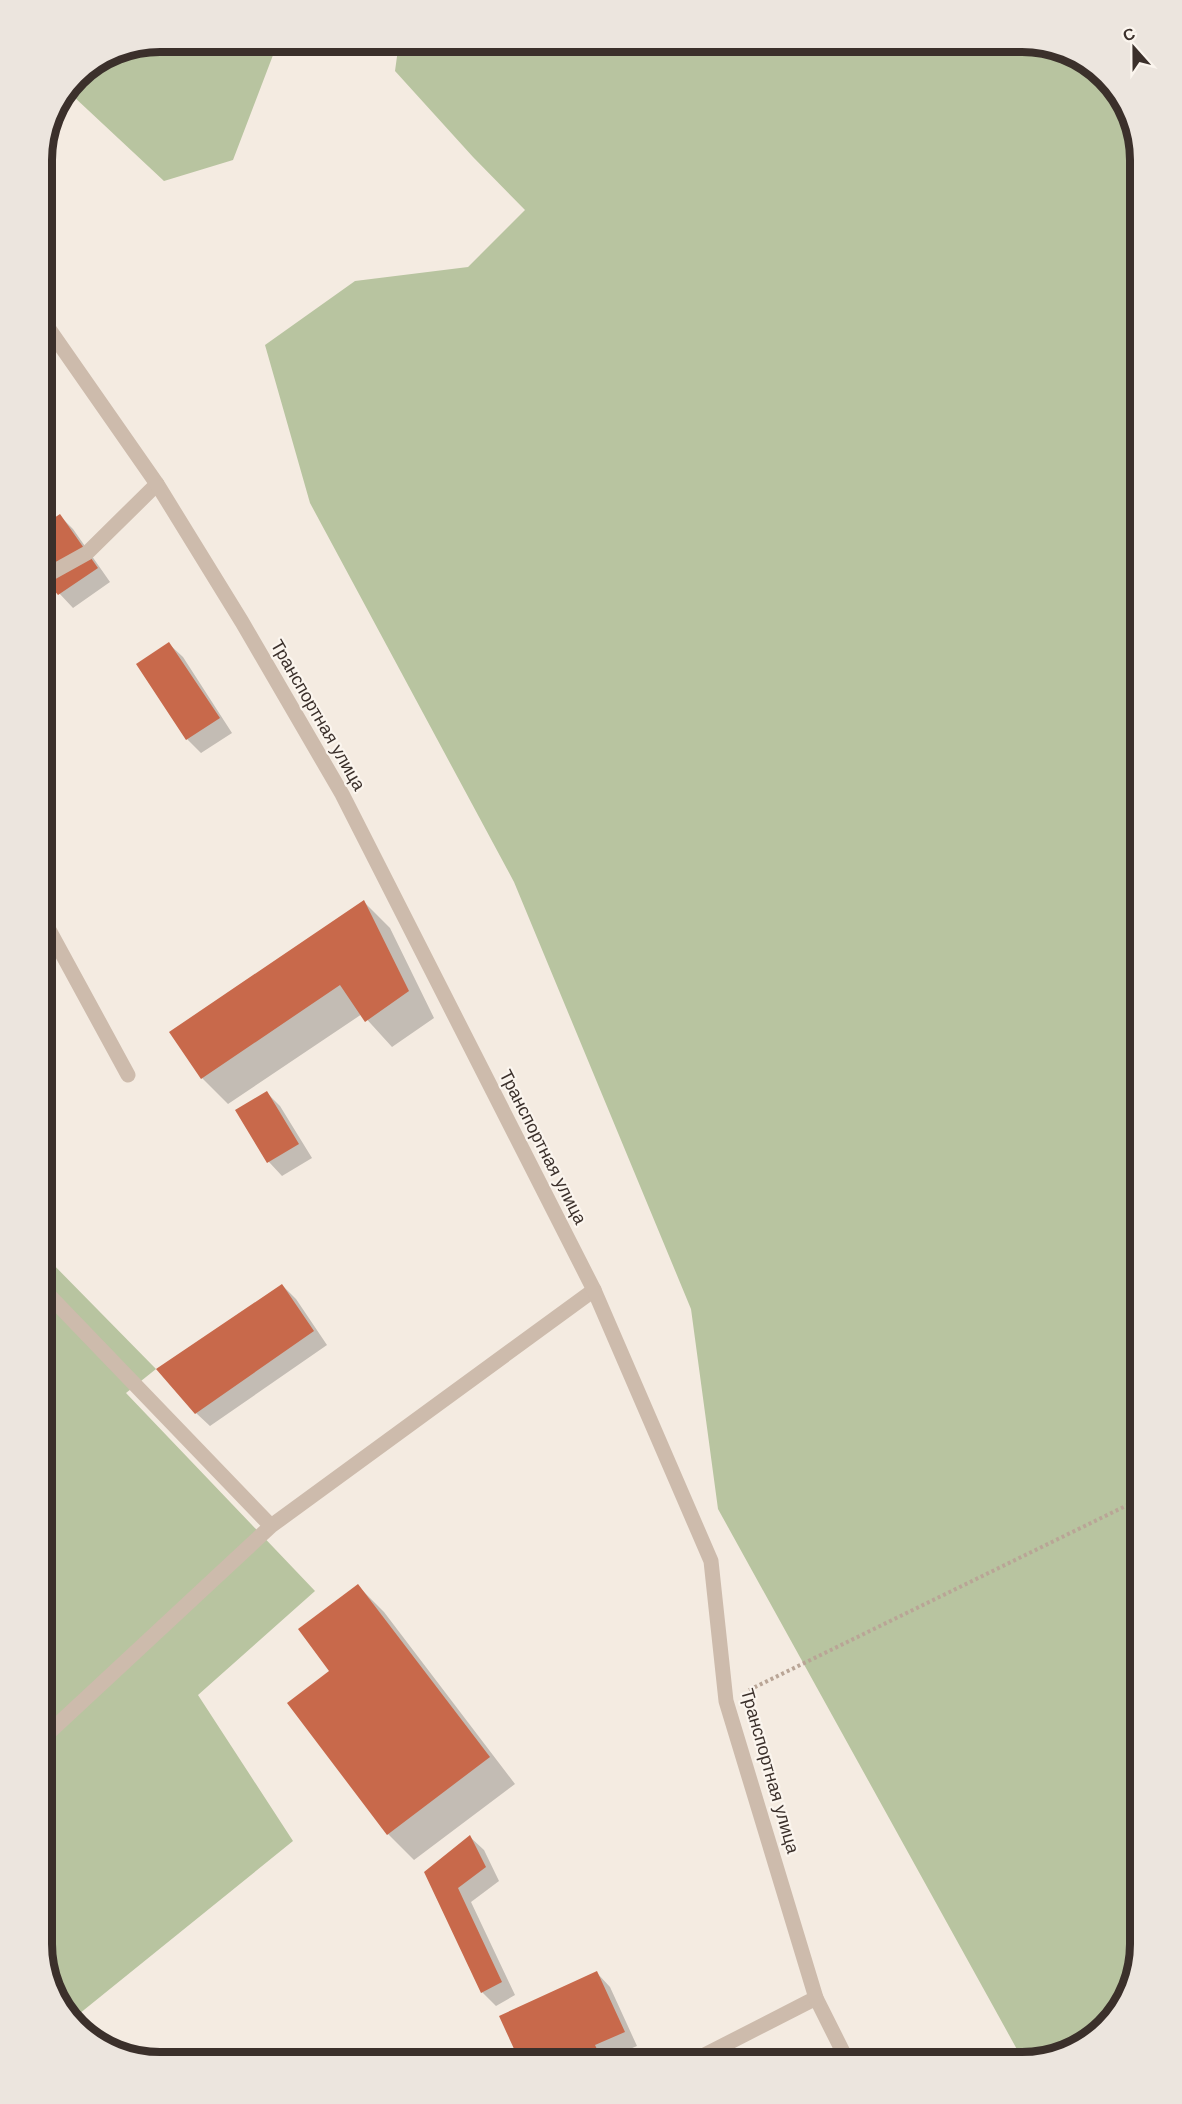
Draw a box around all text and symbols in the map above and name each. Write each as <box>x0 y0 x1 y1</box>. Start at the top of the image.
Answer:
north arrow <box>1104 18 1164 78</box>
text: С <box>1120 22 1138 46</box>
street label: Транспортная улица <box>265 635 372 796</box>
street label: Транспортная улица <box>494 1066 593 1229</box>
street label: Транспортная улица <box>735 1686 805 1857</box>

